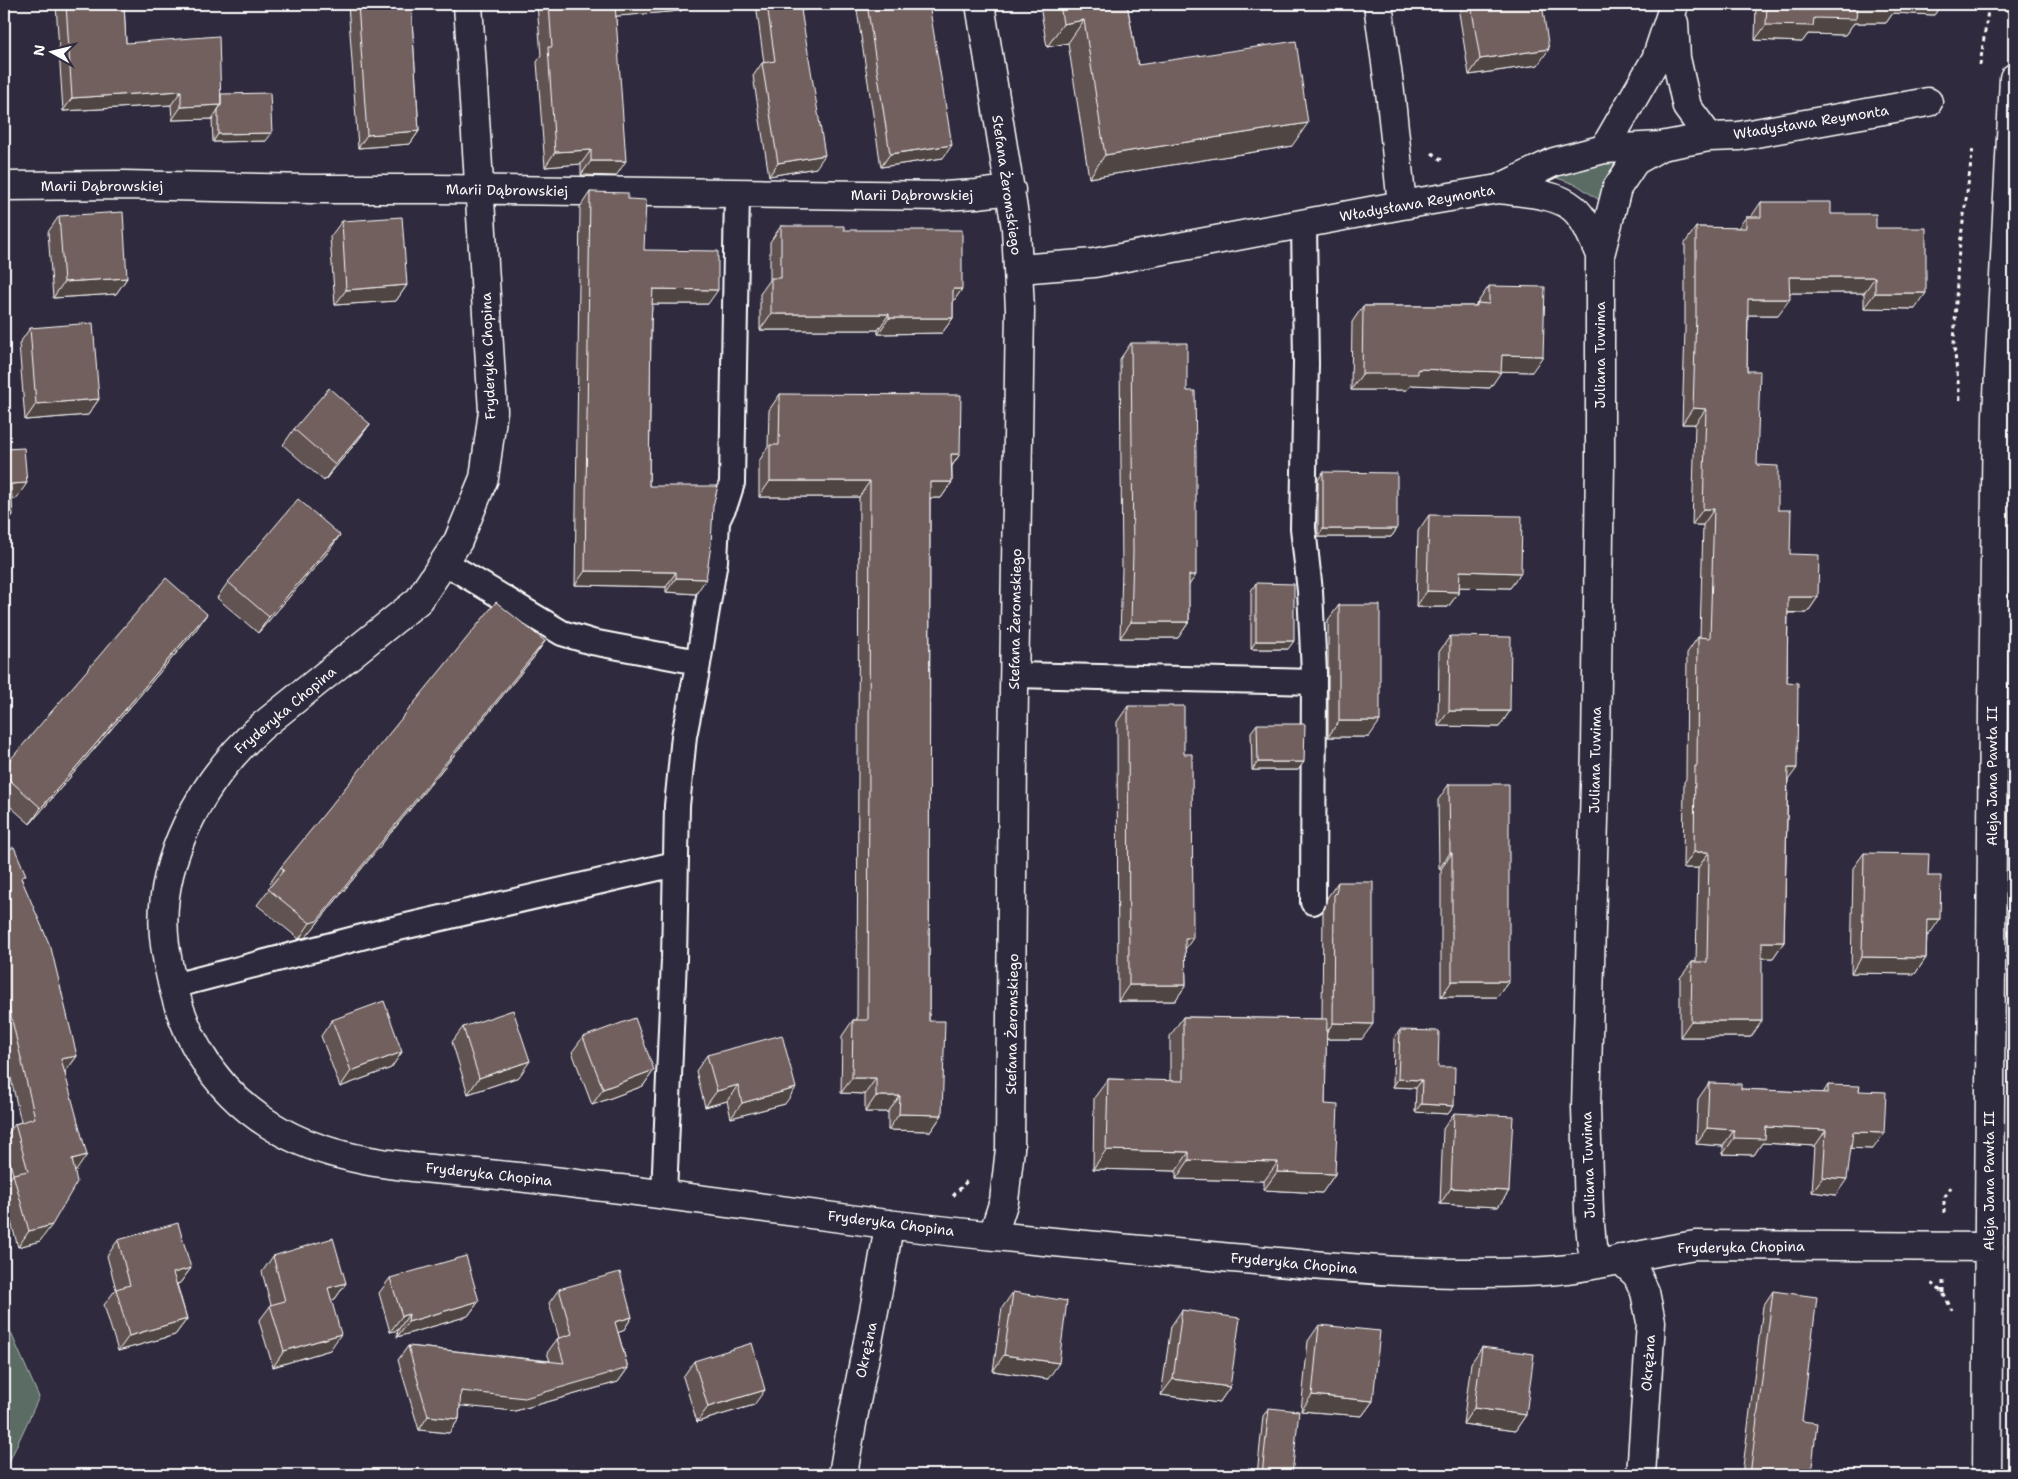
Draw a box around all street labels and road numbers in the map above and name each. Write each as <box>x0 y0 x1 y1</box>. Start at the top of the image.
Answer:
street label: Władysława Reymonta <box>1732 101 1890 143</box>
street label: Stefana Żeromskiego <box>988 114 1026 256</box>
street label: Marii Dąbrowskiej <box>41 177 163 195</box>
street label: Marii Dąbrowskiej <box>446 180 568 200</box>
street label: Władysława Reymonta <box>1338 180 1496 226</box>
street label: Marii Dąbrowskiej <box>851 186 973 204</box>
street label: Fryderyka Chopina <box>477 292 499 420</box>
street label: Juliana Tuwima <box>1591 301 1609 408</box>
street label: Stefana Żeromskiego <box>1005 548 1025 690</box>
street label: Fryderyka Chopina <box>230 662 340 758</box>
street label: Juliana Tuwima <box>1585 706 1605 814</box>
street label: Aleja Jana Pawła II <box>1983 706 2001 846</box>
street label: Stefana Żeromskiego <box>1002 953 1022 1095</box>
street label: Juliana Tuwima <box>1577 1111 1599 1219</box>
street label: Aleja Jana Pawła II <box>1980 1111 1998 1251</box>
street label: Fryderyka Chopina <box>425 1158 554 1190</box>
street label: Fryderyka Chopina <box>827 1206 956 1240</box>
street label: Fryderyka Chopina <box>1677 1237 1805 1257</box>
street label: Fryderyka Chopina <box>1230 1248 1358 1278</box>
street label: Okrężna <box>851 1320 881 1380</box>
street label: Okrężna <box>1637 1334 1659 1392</box>

